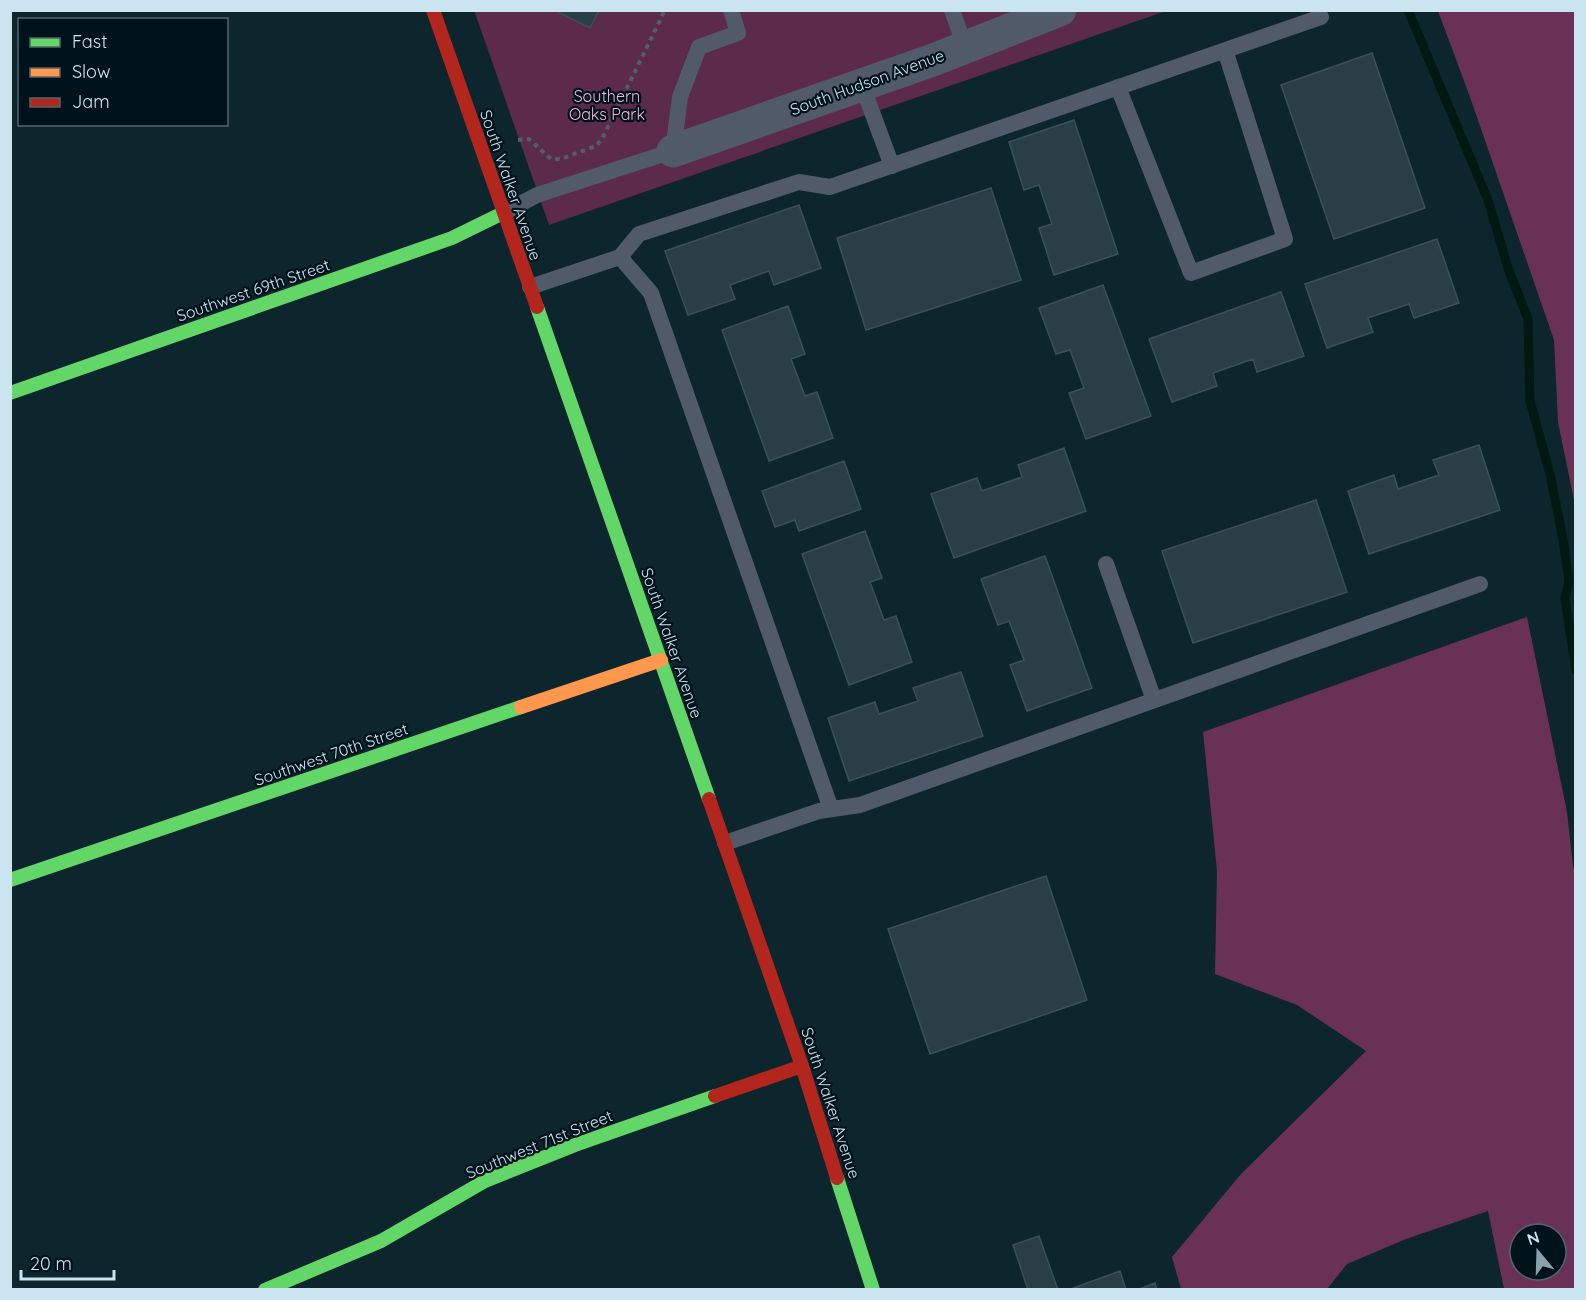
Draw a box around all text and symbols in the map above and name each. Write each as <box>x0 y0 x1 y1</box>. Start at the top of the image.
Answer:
legend <box>18 18 228 126</box>
text: Fast <box>72 30 107 53</box>
street label: South Hudson Avenue <box>787 45 947 119</box>
text: Slow <box>72 60 110 83</box>
park label: Southern Oaks Park <box>569 86 645 124</box>
text: Jam <box>72 90 110 113</box>
street label: South Walker Avenue <box>476 107 546 263</box>
street label: Southwest 69th Street <box>174 254 332 326</box>
street label: South Walker Avenue <box>637 565 707 721</box>
street label: Southwest 70th Street <box>252 718 410 790</box>
street label: South Walker Avenue <box>797 1025 865 1181</box>
street label: Southwest 71st Street <box>463 1105 615 1183</box>
north arrow <box>1508 1222 1568 1282</box>
text: N <box>1524 1226 1542 1249</box>
scale bar <box>21 1243 114 1281</box>
text: 20 m <box>30 1252 72 1275</box>

